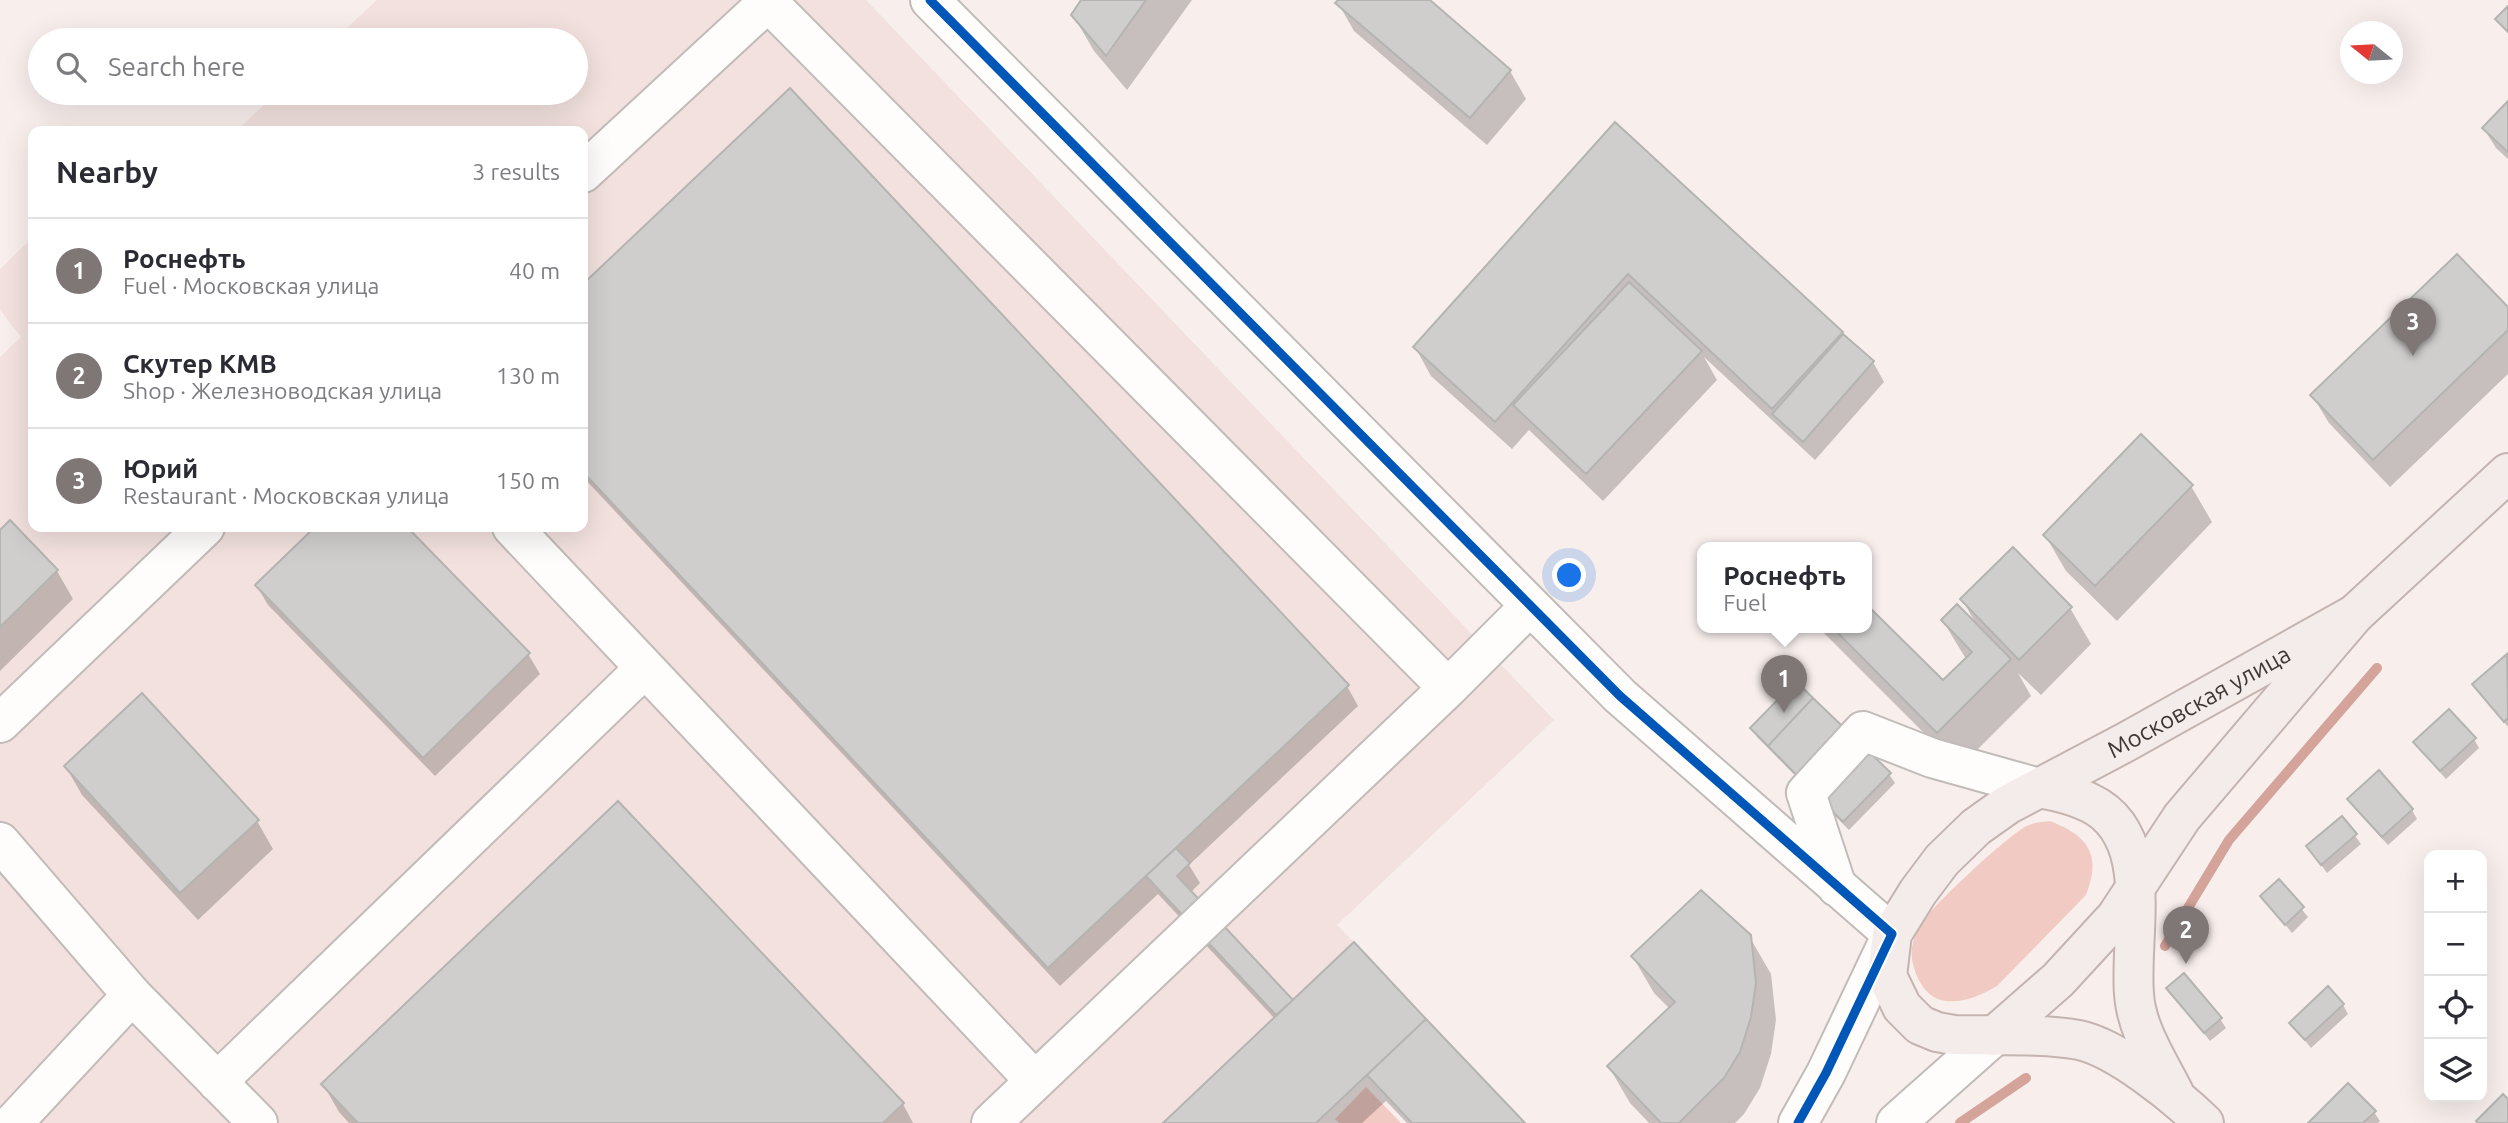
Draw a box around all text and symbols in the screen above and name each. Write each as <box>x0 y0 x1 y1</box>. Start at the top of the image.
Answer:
north arrow <box>2340 21 2403 84</box>
search box <box>28 28 588 105</box>
icon: search <box>52 48 90 86</box>
text: Search here <box>108 52 245 81</box>
text: Nearby <box>56 155 158 189</box>
text: 3 results <box>472 159 560 184</box>
text: Роснефть <box>123 244 246 273</box>
text: 1 <box>73 258 85 283</box>
text: 40 m <box>509 258 560 283</box>
text: Fuel · Московская улица <box>123 273 379 298</box>
pin: 3 <box>2390 298 2436 356</box>
text: Скутер КМВ <box>123 349 277 378</box>
text: 2 <box>73 363 85 388</box>
text: 130 m <box>496 363 560 388</box>
text: Shop · Железноводская улица <box>123 378 442 403</box>
text: Юрий <box>123 454 198 483</box>
text: 3 <box>73 468 85 493</box>
text: 150 m <box>496 468 560 493</box>
text: Restaurant · Московская улица <box>123 483 449 508</box>
popup <box>1697 542 1872 633</box>
your location <box>1552 558 1586 592</box>
text: Роснефть <box>1723 561 1846 590</box>
text: Fuel <box>1723 590 1767 615</box>
street label: Московская улица <box>2102 640 2295 763</box>
pin: 1 <box>1761 655 1807 713</box>
map controls <box>2424 850 2487 1102</box>
button: + <box>2424 850 2487 913</box>
pin: 2 <box>2163 906 2209 964</box>
button: − <box>2424 913 2487 976</box>
button: locate <box>2424 976 2487 1039</box>
button: layers <box>2424 1039 2487 1102</box>

